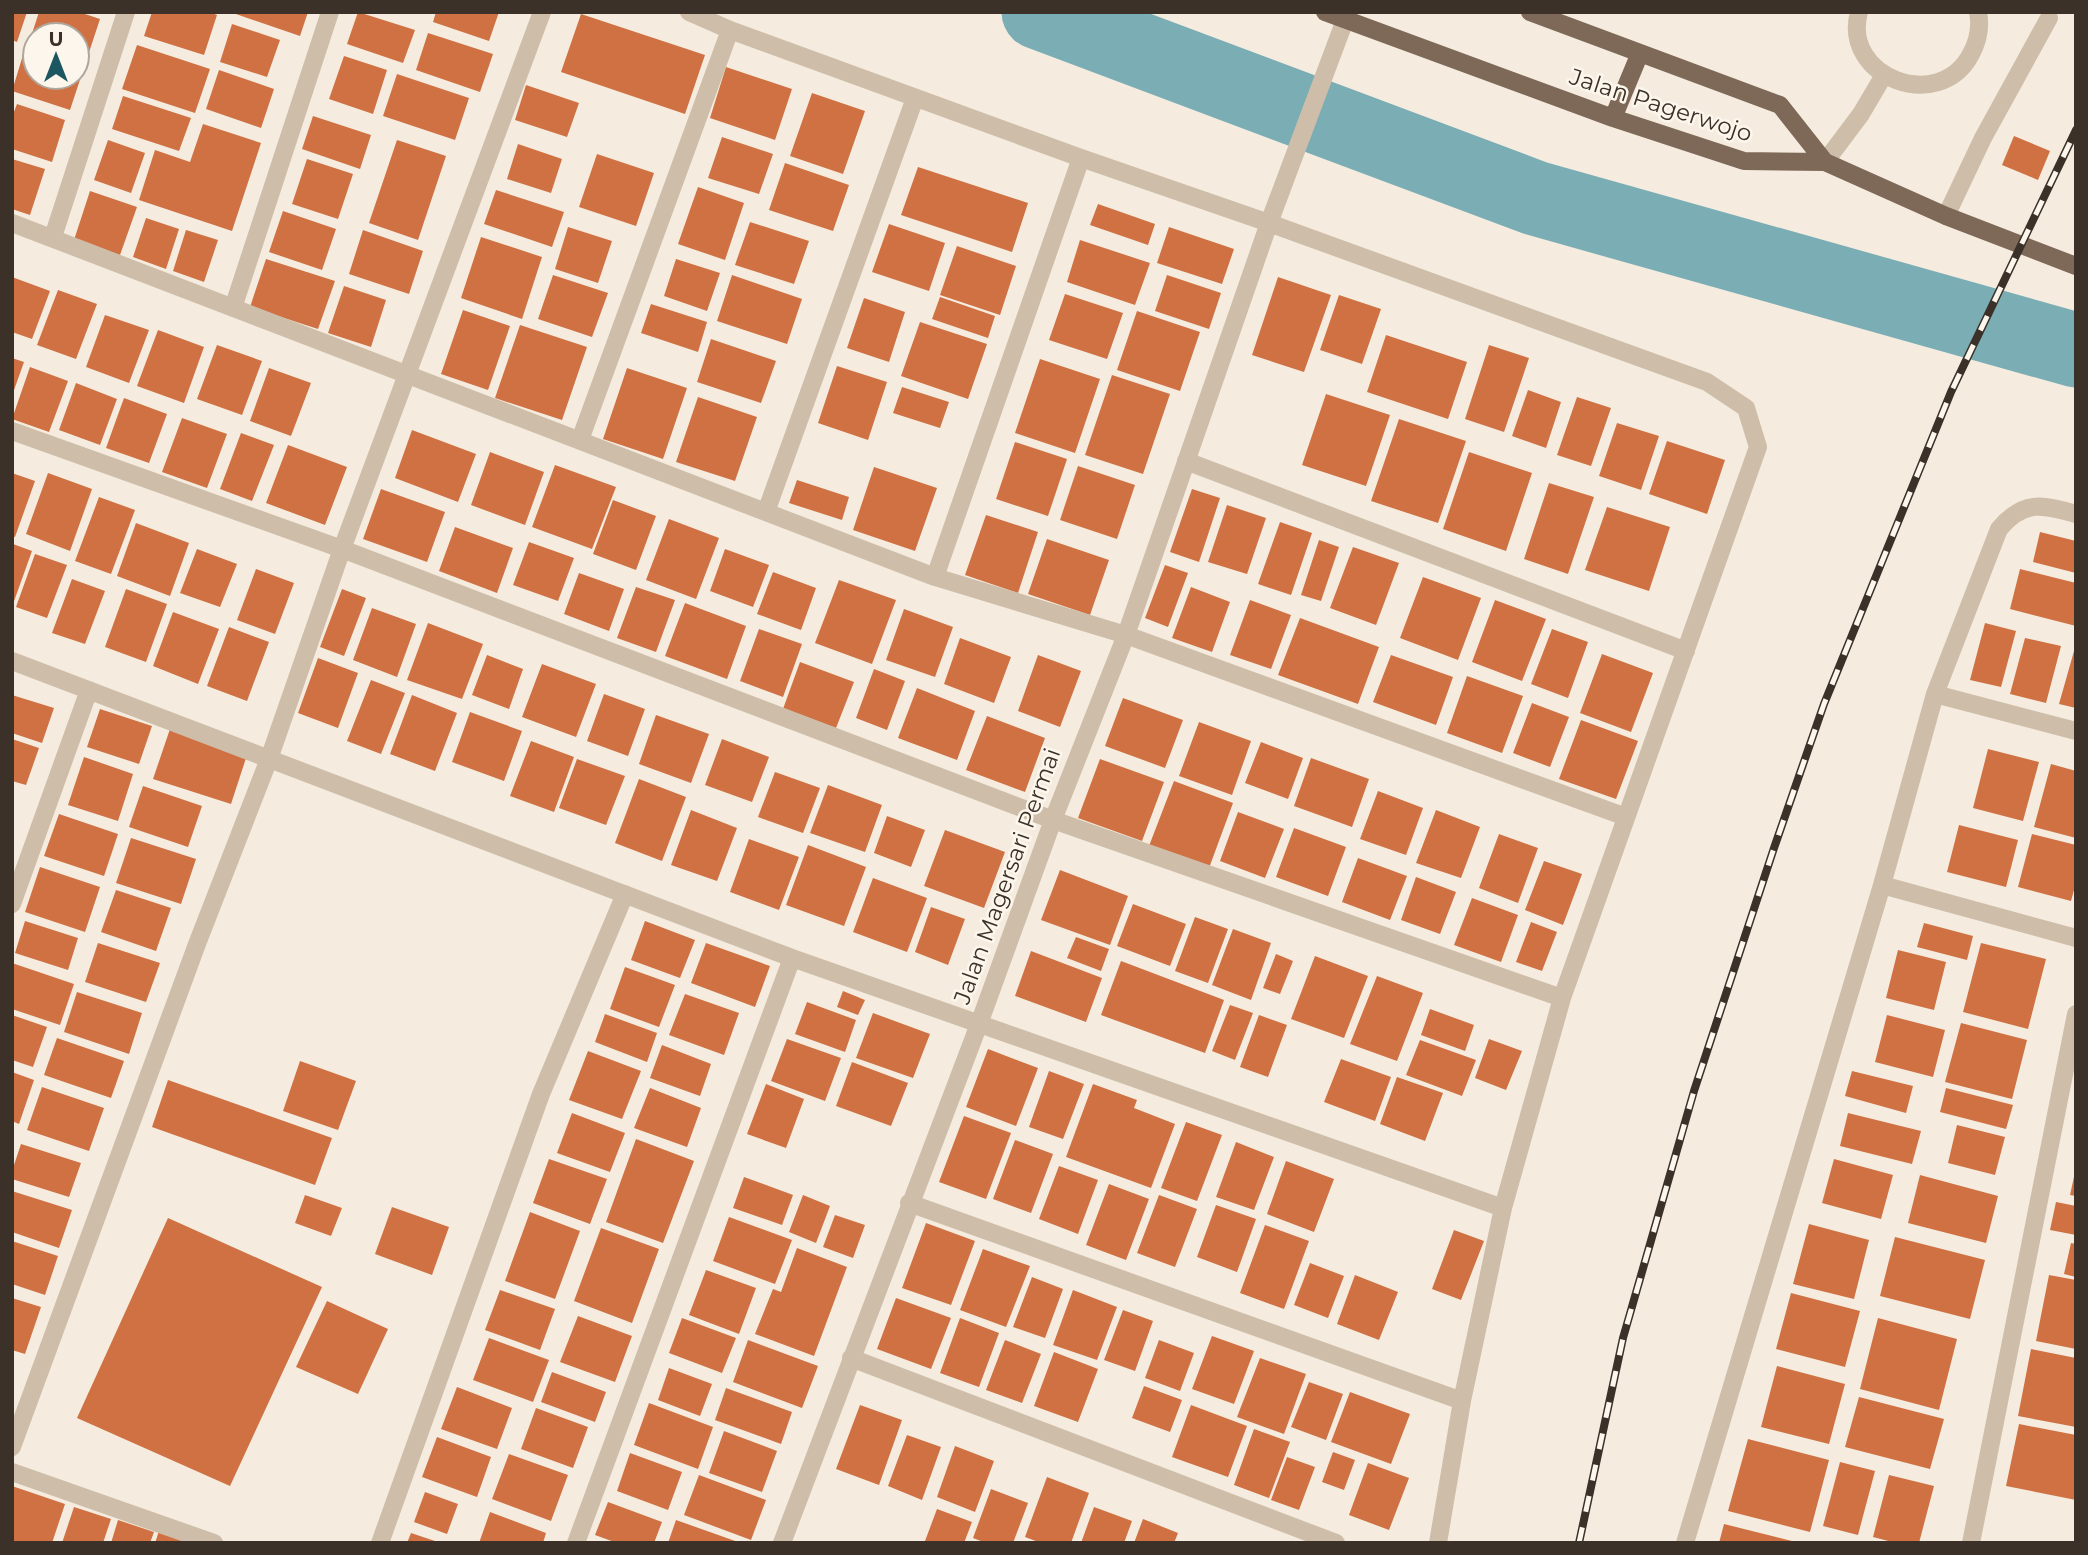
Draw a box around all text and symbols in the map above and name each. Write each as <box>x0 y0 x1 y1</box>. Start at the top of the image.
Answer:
north arrow <box>21 21 91 91</box>
text: U <box>49 28 63 51</box>
street label: Jalan Pagerwojo <box>1565 62 1756 148</box>
street label: Jalan Magersari Permai <box>947 744 1066 1009</box>

